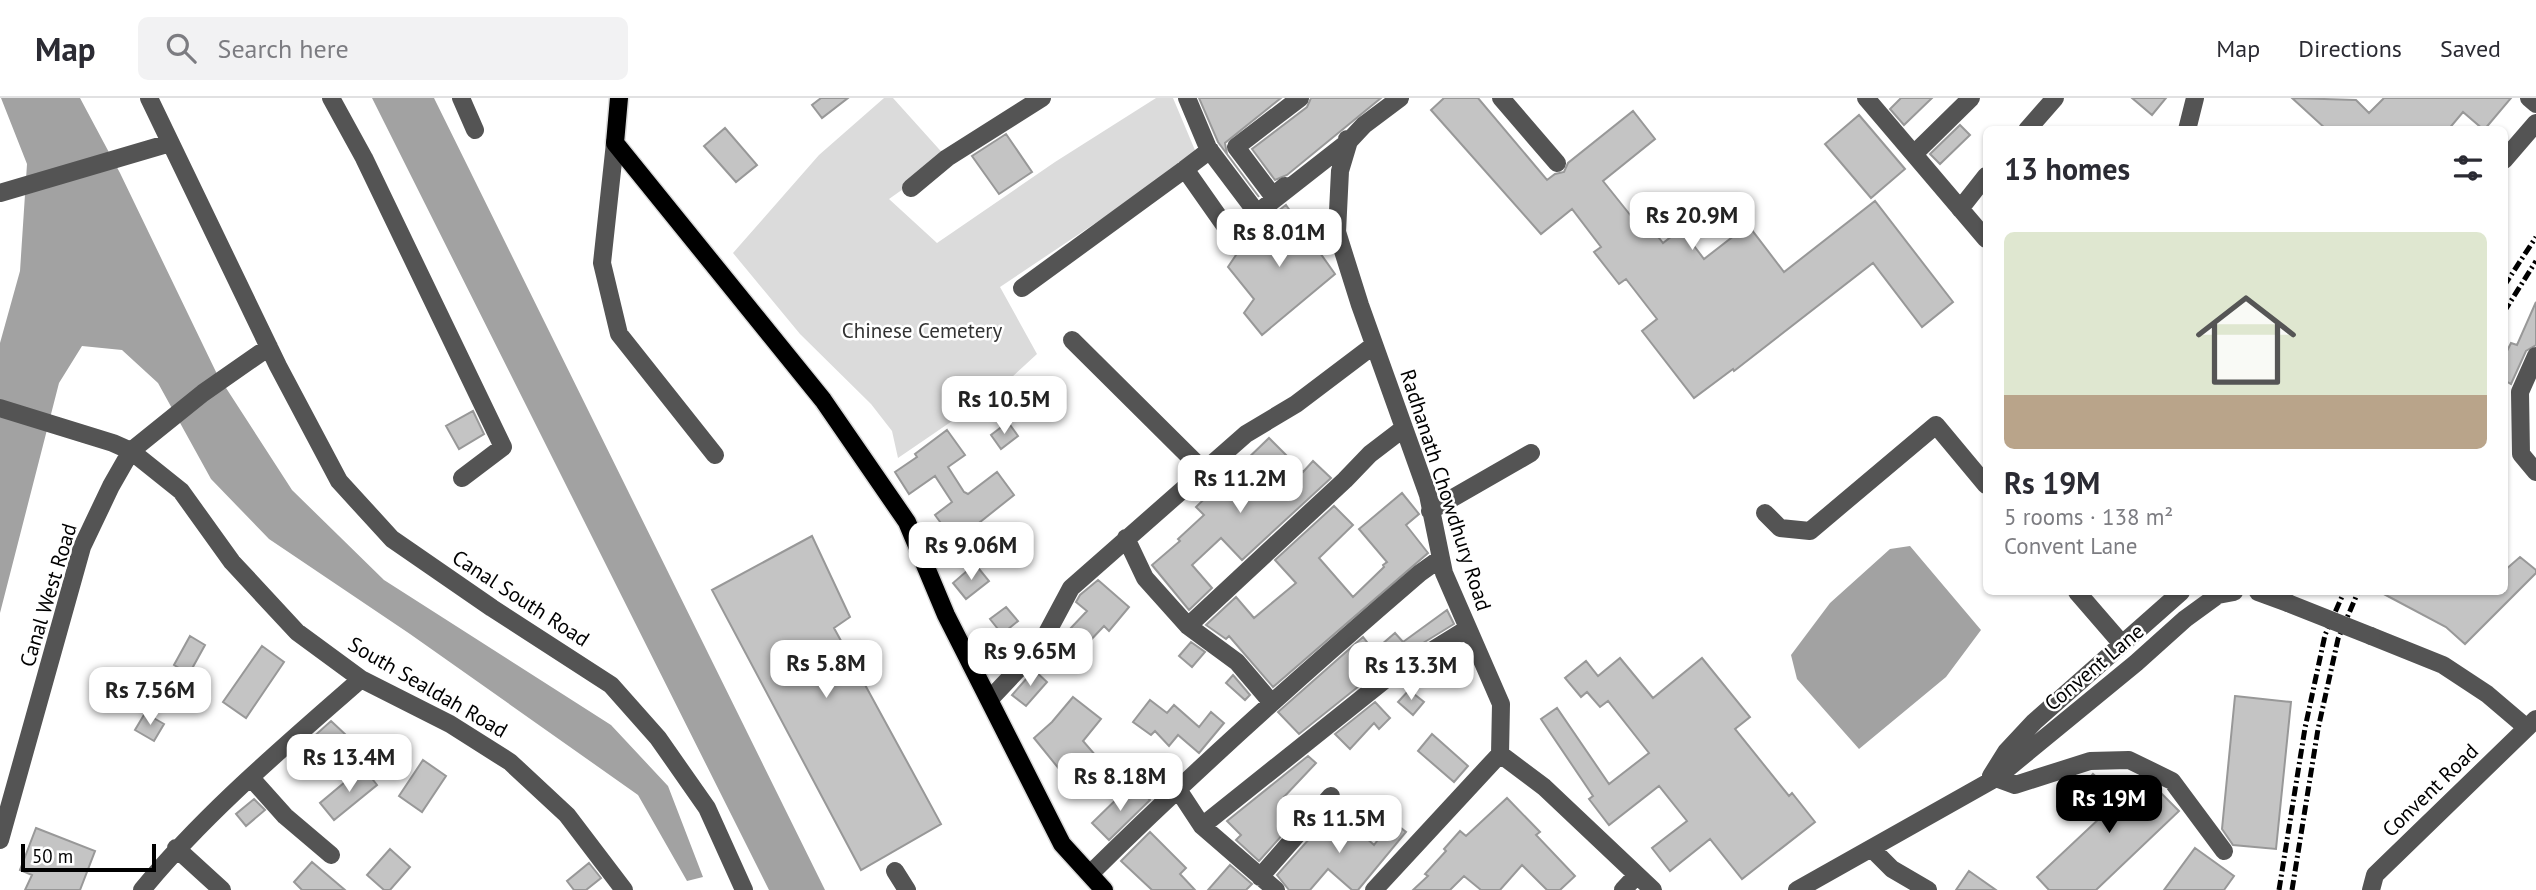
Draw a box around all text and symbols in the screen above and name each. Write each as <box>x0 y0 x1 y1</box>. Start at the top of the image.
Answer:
search box <box>138 17 628 80</box>
text: Map <box>35 27 96 70</box>
icon: search <box>162 29 200 67</box>
text: Search here <box>218 32 349 65</box>
text: Map <box>2216 33 2260 64</box>
text: Directions <box>2298 33 2402 64</box>
text: Saved <box>2440 33 2501 64</box>
text: 13 homes <box>2004 149 2130 188</box>
icon: filters <box>2449 149 2487 187</box>
pin: Rs 20.9M <box>1620 192 1764 252</box>
text: Rs 20.9M <box>1646 200 1738 229</box>
pin: Rs 8.01M <box>1207 209 1351 269</box>
text: Rs 8.01M <box>1233 217 1325 246</box>
icon: home <box>2183 277 2309 403</box>
park label: Chinese Cemetery <box>842 317 1002 344</box>
street label: Radhanath Chowdhury Road <box>1394 366 1498 614</box>
pin: Rs 10.5M <box>932 376 1076 436</box>
text: Rs 10.5M <box>958 384 1050 413</box>
pin: Rs 11.2M <box>1168 456 1312 515</box>
text: Rs 11.2M <box>1194 463 1286 492</box>
text: Rs 19M <box>2004 463 2100 502</box>
text: 5 rooms · 138 m² <box>2004 502 2173 531</box>
street label: Canal West Road <box>13 520 83 670</box>
pin: Rs 9.06M <box>899 522 1043 582</box>
text: Rs 9.06M <box>925 530 1017 559</box>
text: Convent Lane <box>2004 531 2137 560</box>
street label: Canal South Road <box>447 544 595 652</box>
street label: Convent Lane <box>2039 618 2149 716</box>
pin: Rs 9.65M <box>958 628 1102 688</box>
street label: South Sealdah Road <box>343 630 513 744</box>
text: Rs 9.65M <box>984 636 1076 665</box>
pin: Rs 5.8M <box>761 640 891 700</box>
pin: Rs 13.3M <box>1339 642 1483 702</box>
text: Rs 5.8M <box>786 648 866 677</box>
text: Rs 13.3M <box>1365 650 1457 679</box>
pin: Rs 7.56M <box>78 668 222 727</box>
text: Rs 7.56M <box>105 675 195 704</box>
pin: Rs 13.4M <box>277 734 421 794</box>
street label: Convent Road <box>2376 737 2484 843</box>
text: Rs 13.4M <box>303 742 395 771</box>
pin: Rs 8.18M <box>1048 754 1192 813</box>
text: Rs 8.18M <box>1074 761 1166 790</box>
pin: Rs 19M <box>2052 776 2166 835</box>
text: Rs 19M <box>2072 783 2146 812</box>
pin: Rs 11.5M <box>1267 796 1411 855</box>
text: Rs 11.5M <box>1293 803 1385 832</box>
scale bar <box>21 841 156 873</box>
text: 50 m <box>32 844 73 868</box>

